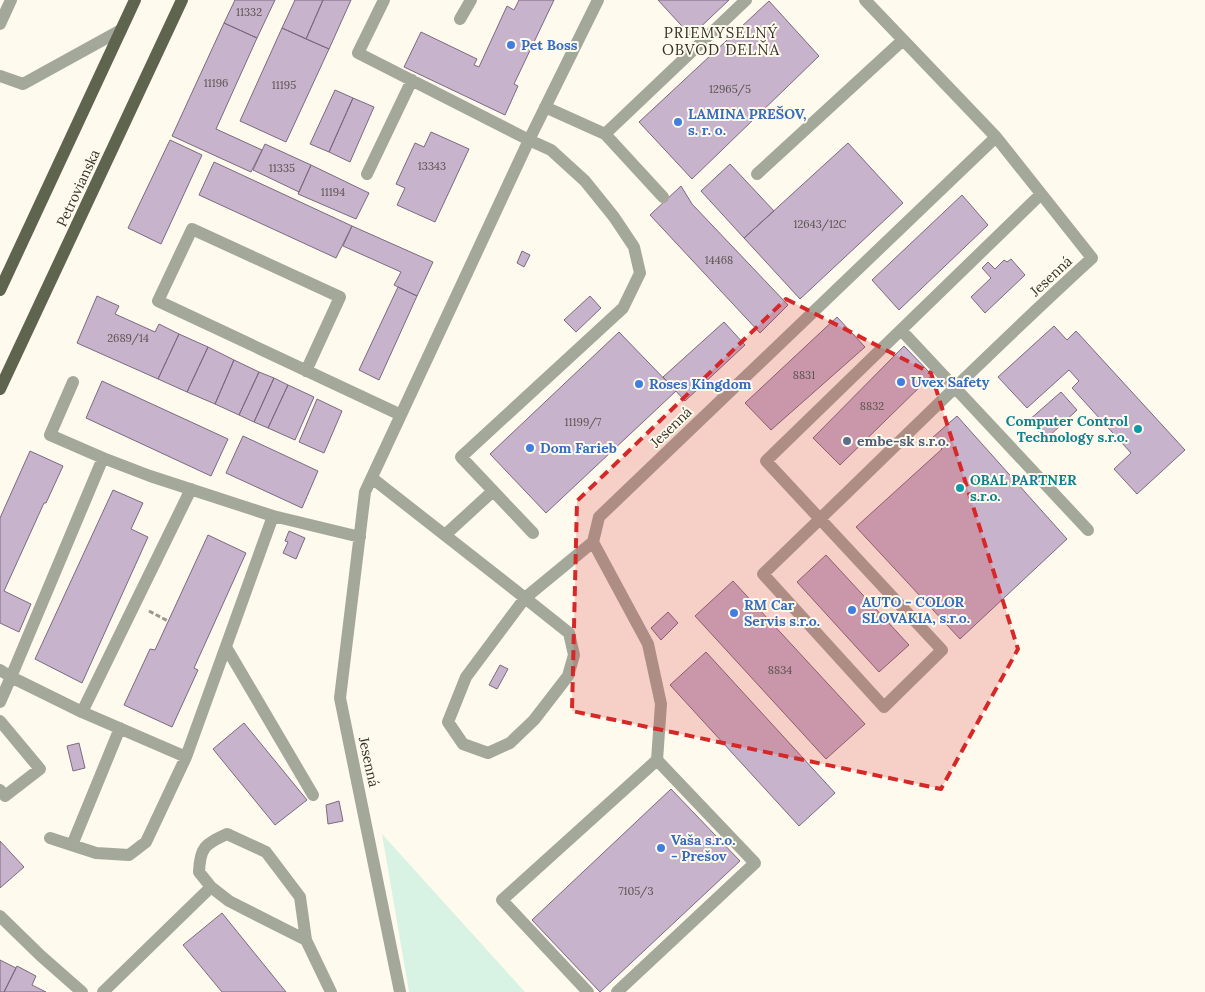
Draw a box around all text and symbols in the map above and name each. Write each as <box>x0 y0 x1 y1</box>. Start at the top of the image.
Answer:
house number: 11332 <box>236 5 262 19</box>
district label: PRIEMYSELNÝ OBVOD DELŇA <box>662 23 780 59</box>
place label: Pet Boss <box>521 36 578 54</box>
marker: Pet Boss <box>505 39 517 51</box>
house number: 11196 <box>204 76 228 90</box>
house number: 11195 <box>272 78 296 92</box>
house number: 12965/5 <box>709 82 751 97</box>
place label: LAMINA PREŠOV, s. r. o. <box>688 105 807 139</box>
marker: LAMINA PREŠOV, s. r. o. <box>672 116 684 128</box>
street label: Petrovianska <box>52 146 104 230</box>
house number: 13343 <box>418 159 446 173</box>
house number: 11335 <box>269 161 295 175</box>
house number: 11194 <box>321 185 345 199</box>
house number: 12643/12C <box>793 217 847 232</box>
street label: Jesenná <box>1026 252 1076 301</box>
house number: 14468 <box>705 253 733 267</box>
house number: 2689/14 <box>107 331 149 346</box>
house number: 8831 <box>793 368 815 382</box>
place label: Uvex Safety <box>911 373 990 391</box>
place label: Roses Kingdom <box>649 375 752 393</box>
marker: Uvex Safety <box>895 376 907 388</box>
marker: Roses Kingdom <box>633 378 645 390</box>
house number: 8832 <box>860 399 884 413</box>
street label: Jesenná <box>646 403 696 452</box>
place label: Computer Control Technology s.r.o. <box>1006 412 1129 446</box>
house number: 11199/7 <box>565 415 601 430</box>
marker: Computer Control Technology s.r.o. <box>1132 423 1144 435</box>
place label: embe-sk s.r.o. <box>857 432 949 450</box>
marker: embe-sk s.r.o. <box>841 435 853 447</box>
place label: Dom Farieb <box>540 439 617 457</box>
marker: Dom Farieb <box>524 442 536 454</box>
place label: OBAL PARTNER s.r.o. <box>970 471 1077 505</box>
marker: OBAL PARTNER s.r.o. <box>954 482 966 494</box>
place label: AUTO - COLOR SLOVAKIA, s.r.o. <box>862 593 970 627</box>
place label: RM Car Servis s.r.o. <box>744 596 820 630</box>
marker: AUTO - COLOR SLOVAKIA, s.r.o. <box>846 604 858 616</box>
marker: RM Car Servis s.r.o. <box>728 607 740 619</box>
house number: 8834 <box>768 663 792 677</box>
street label: Jesenná <box>355 734 383 789</box>
place label: Vaša s.r.o. - Prešov <box>671 831 736 865</box>
marker: Vaša s.r.o. - Prešov <box>655 842 667 854</box>
house number: 7105/3 <box>618 884 654 899</box>

